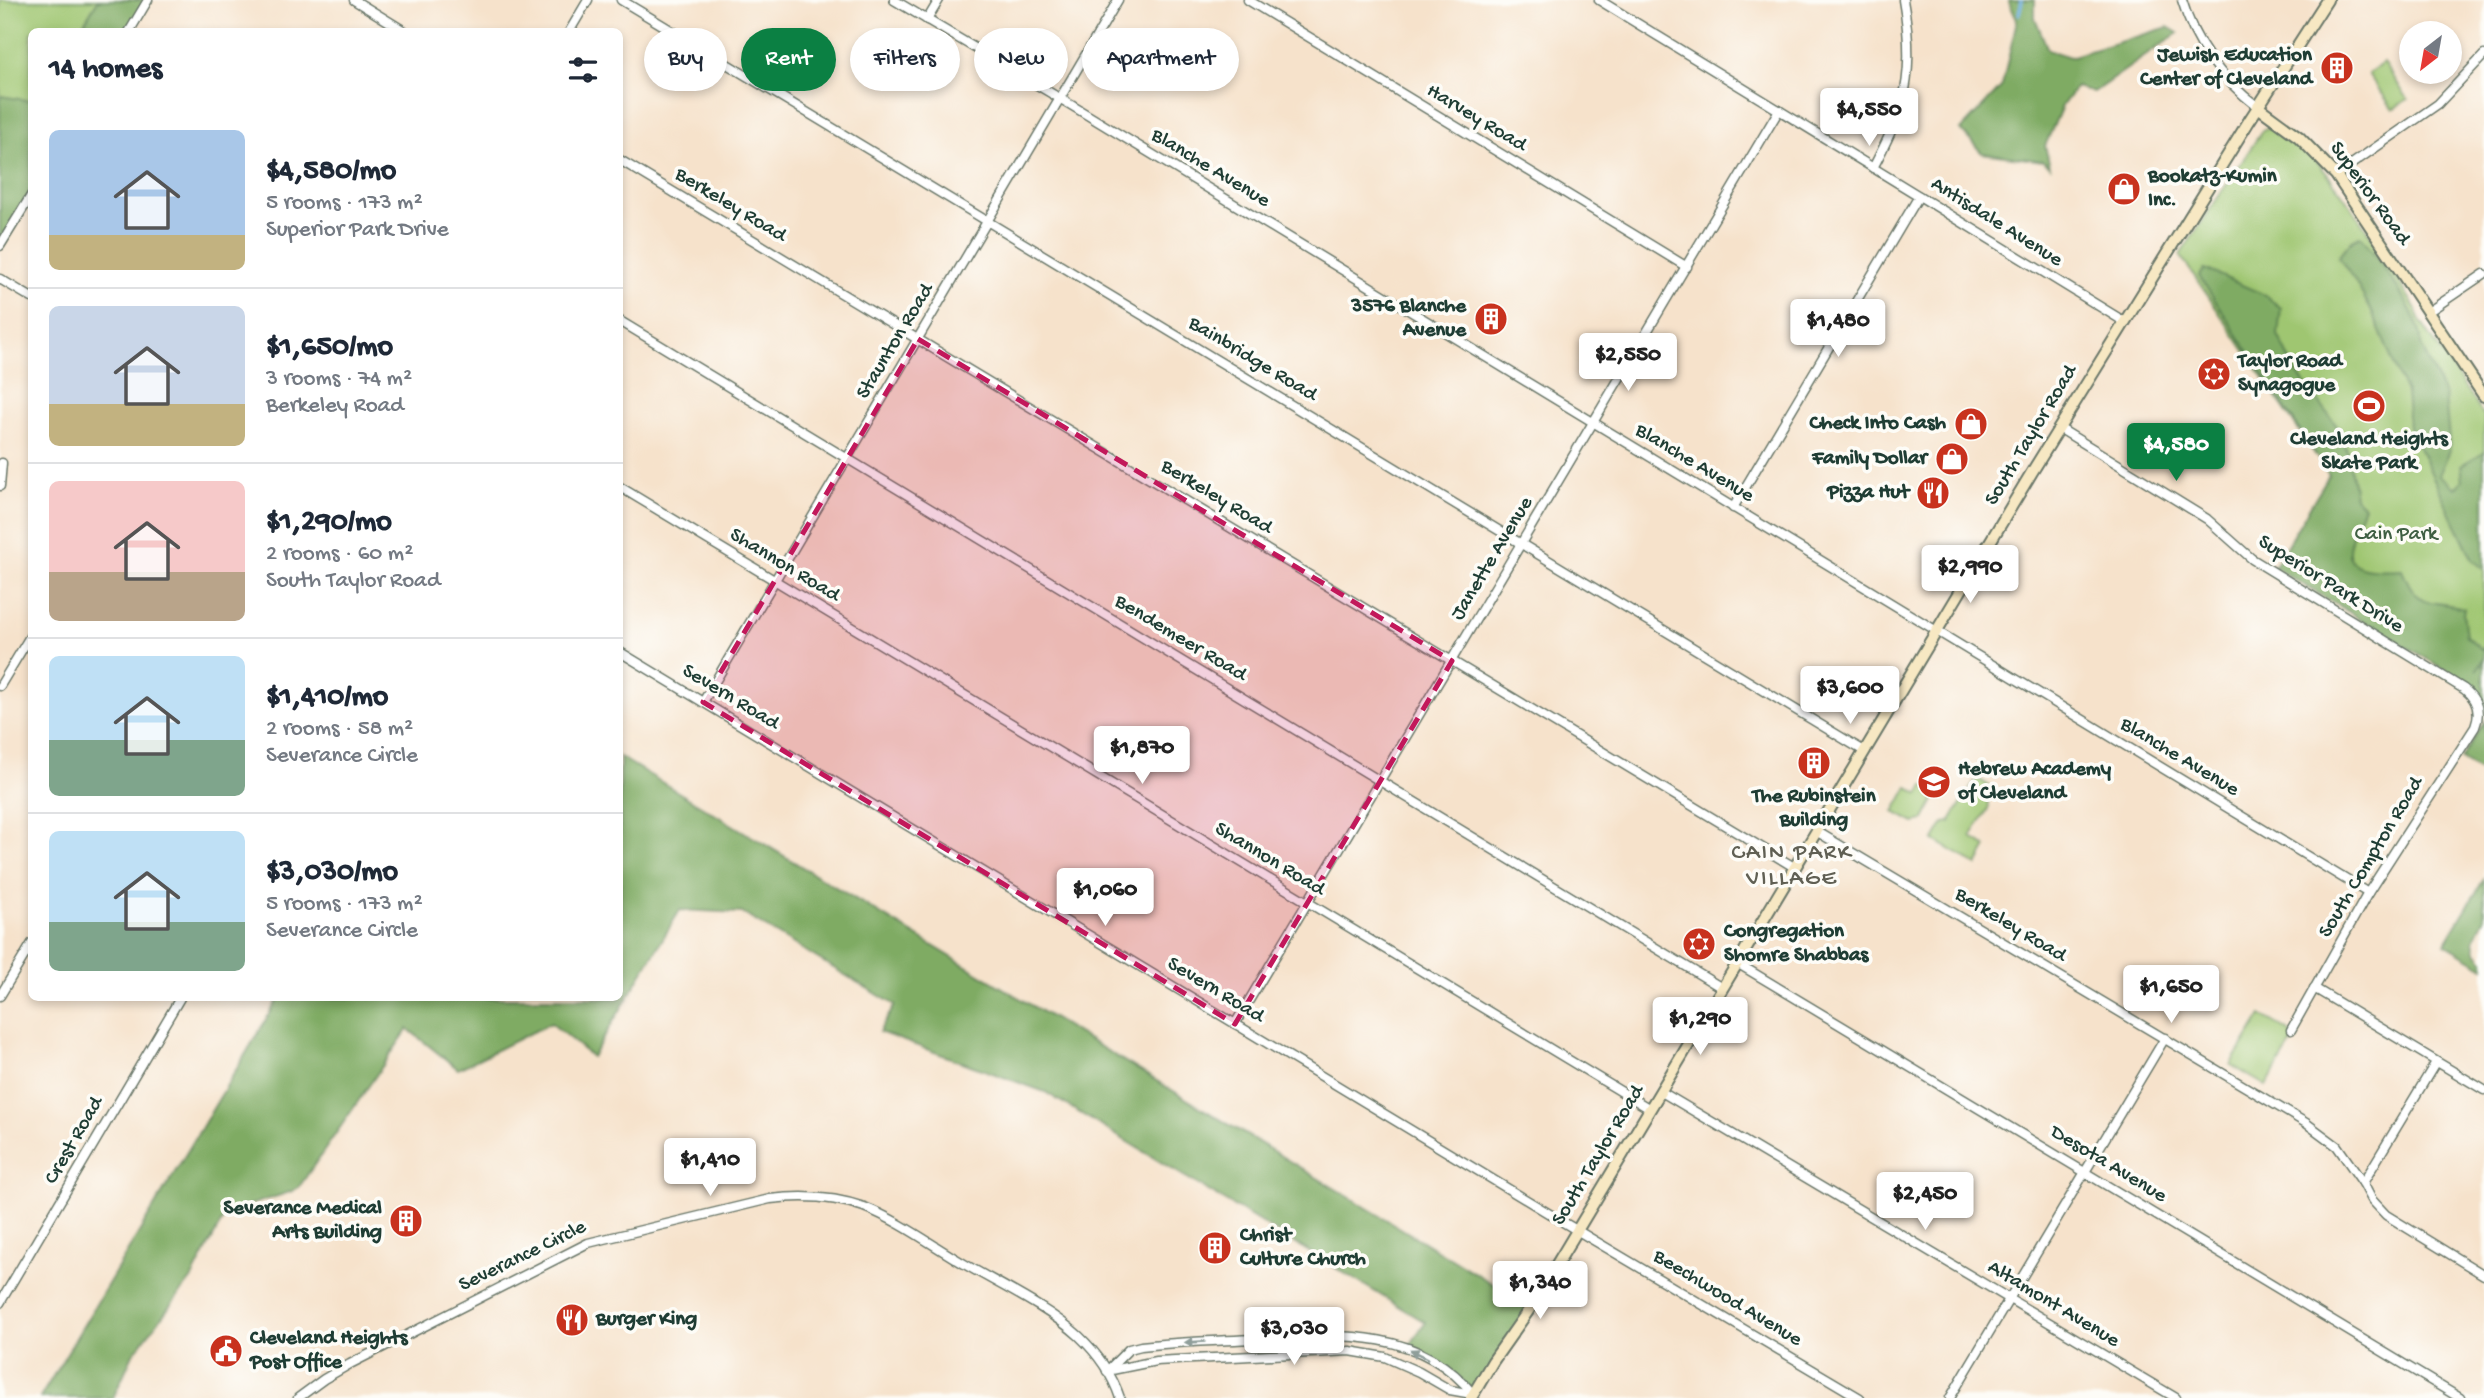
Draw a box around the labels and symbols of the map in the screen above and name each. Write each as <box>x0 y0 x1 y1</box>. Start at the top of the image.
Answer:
north arrow <box>2399 21 2462 84</box>
place label: Jewish Education Center of Cleveland <box>2139 44 2315 93</box>
building icon: Jewish Education Center of Cleveland <box>2318 49 2356 87</box>
street label: Harvey Road <box>1421 79 1532 160</box>
pin: $4,550 <box>1812 88 1926 148</box>
street label: Blanche Avenue <box>1145 123 1275 215</box>
street label: Superior Road <box>2323 137 2416 252</box>
street label: Berkeley Road <box>669 162 792 250</box>
place label: Bookatz-Kumin Inc. <box>2147 165 2278 214</box>
shop icon: Bookatz-Kumin Inc. <box>2105 170 2143 208</box>
street label: Antisdale Avenue <box>1925 172 2068 274</box>
street label: Staunton Road <box>852 278 941 404</box>
place label: 3576 Blanche Avenue <box>1350 295 1467 344</box>
building icon: 3576 Blanche Avenue <box>1472 300 1510 338</box>
pin: $1,480 <box>1781 300 1895 359</box>
street label: Bainbridge Road <box>1182 311 1322 409</box>
pin: $2,550 <box>1571 334 1685 393</box>
place label: Taylor Road Synagogue <box>2236 350 2345 399</box>
synagogue icon: Taylor Road Synagogue <box>2195 355 2233 393</box>
street label: South Taylor Road <box>1980 360 2085 511</box>
sports icon: Cleveland Heights Skate Park <box>2350 387 2388 425</box>
shop icon: Check Into Cash <box>1952 405 1990 443</box>
place label: Check Into Cash <box>1809 412 1947 437</box>
street label: Blanche Avenue <box>1629 418 1759 510</box>
pin: $4,580 <box>2119 424 2233 483</box>
place label: Cleveland Heights Skate Park <box>2289 428 2449 477</box>
shop icon: Family Dollar <box>1933 440 1971 478</box>
place label: Family Dollar <box>1811 447 1930 472</box>
street label: Berkeley Road <box>1155 454 1278 542</box>
restaurant icon: Pizza Hut <box>1914 474 1952 512</box>
place label: Pizza Hut <box>1826 481 1911 506</box>
street label: Janette Avenue <box>1446 492 1540 625</box>
street label: Shannon Road <box>724 523 845 610</box>
park label: Cain Park <box>2355 523 2440 548</box>
street label: Superior Park Drive <box>2253 530 2408 640</box>
pin: $2,990 <box>1913 546 2027 605</box>
street label: Bendemeer Road <box>1109 589 1252 689</box>
street label: Severn Road <box>677 659 785 738</box>
pin: $3,600 <box>1793 666 1907 726</box>
street label: Blanche Avenue <box>2114 712 2244 804</box>
pin: $1,870 <box>1085 726 1199 786</box>
building icon: The Rubinstein Building <box>1795 744 1833 782</box>
place label: Hebrew Academy of Cleveland <box>1957 758 2112 807</box>
school or university icon: Hebrew Academy of Cleveland <box>1915 763 1953 801</box>
street label: South Compton Road <box>2314 772 2431 943</box>
place label: The Rubinstein Building <box>1750 785 1877 834</box>
street label: Shannon Road <box>1209 817 1330 904</box>
district label: CAIN PARK VILLAGE <box>1732 840 1853 893</box>
pin: $1,060 <box>1048 869 1162 928</box>
street label: Berkeley Road <box>1949 882 2072 970</box>
place label: Congregation Shomre Shabbas <box>1723 920 1870 969</box>
synagogue icon: Congregation Shomre Shabbas <box>1680 925 1718 963</box>
street label: Severn Road <box>1162 952 1270 1031</box>
pin: $1,650 <box>2114 965 2228 1025</box>
pin: $1,290 <box>1643 998 1757 1057</box>
street label: South Taylor Road <box>1547 1080 1652 1231</box>
street label: Crest Road <box>40 1091 111 1189</box>
street label: Desota Avenue <box>2043 1119 2172 1210</box>
pin: $1,410 <box>653 1138 767 1198</box>
pin: $2,450 <box>1868 1172 1982 1232</box>
place label: Severance Medical Arts Building <box>224 1197 382 1246</box>
building icon: Severance Medical Arts Building <box>387 1202 425 1240</box>
street label: Severance Circle <box>455 1215 592 1299</box>
place label: Christ Culture Church <box>1239 1224 1367 1273</box>
building icon: Christ Culture Church <box>1196 1229 1234 1267</box>
street label: Beechwood Avenue <box>1647 1244 1807 1354</box>
street label: Altamont Avenue <box>1982 1256 2125 1355</box>
pin: $1,340 <box>1483 1262 1597 1321</box>
restaurant icon: Burger King <box>553 1301 591 1339</box>
place label: Burger King <box>595 1308 697 1333</box>
pin: $3,030 <box>1237 1308 1351 1367</box>
place label: Cleveland Heights Post Office <box>249 1327 409 1376</box>
public building icon: Cleveland Heights Post Office <box>207 1332 245 1370</box>
one-way arrow <box>1184 1337 1206 1348</box>
one-way arrow <box>1409 1349 1429 1360</box>

